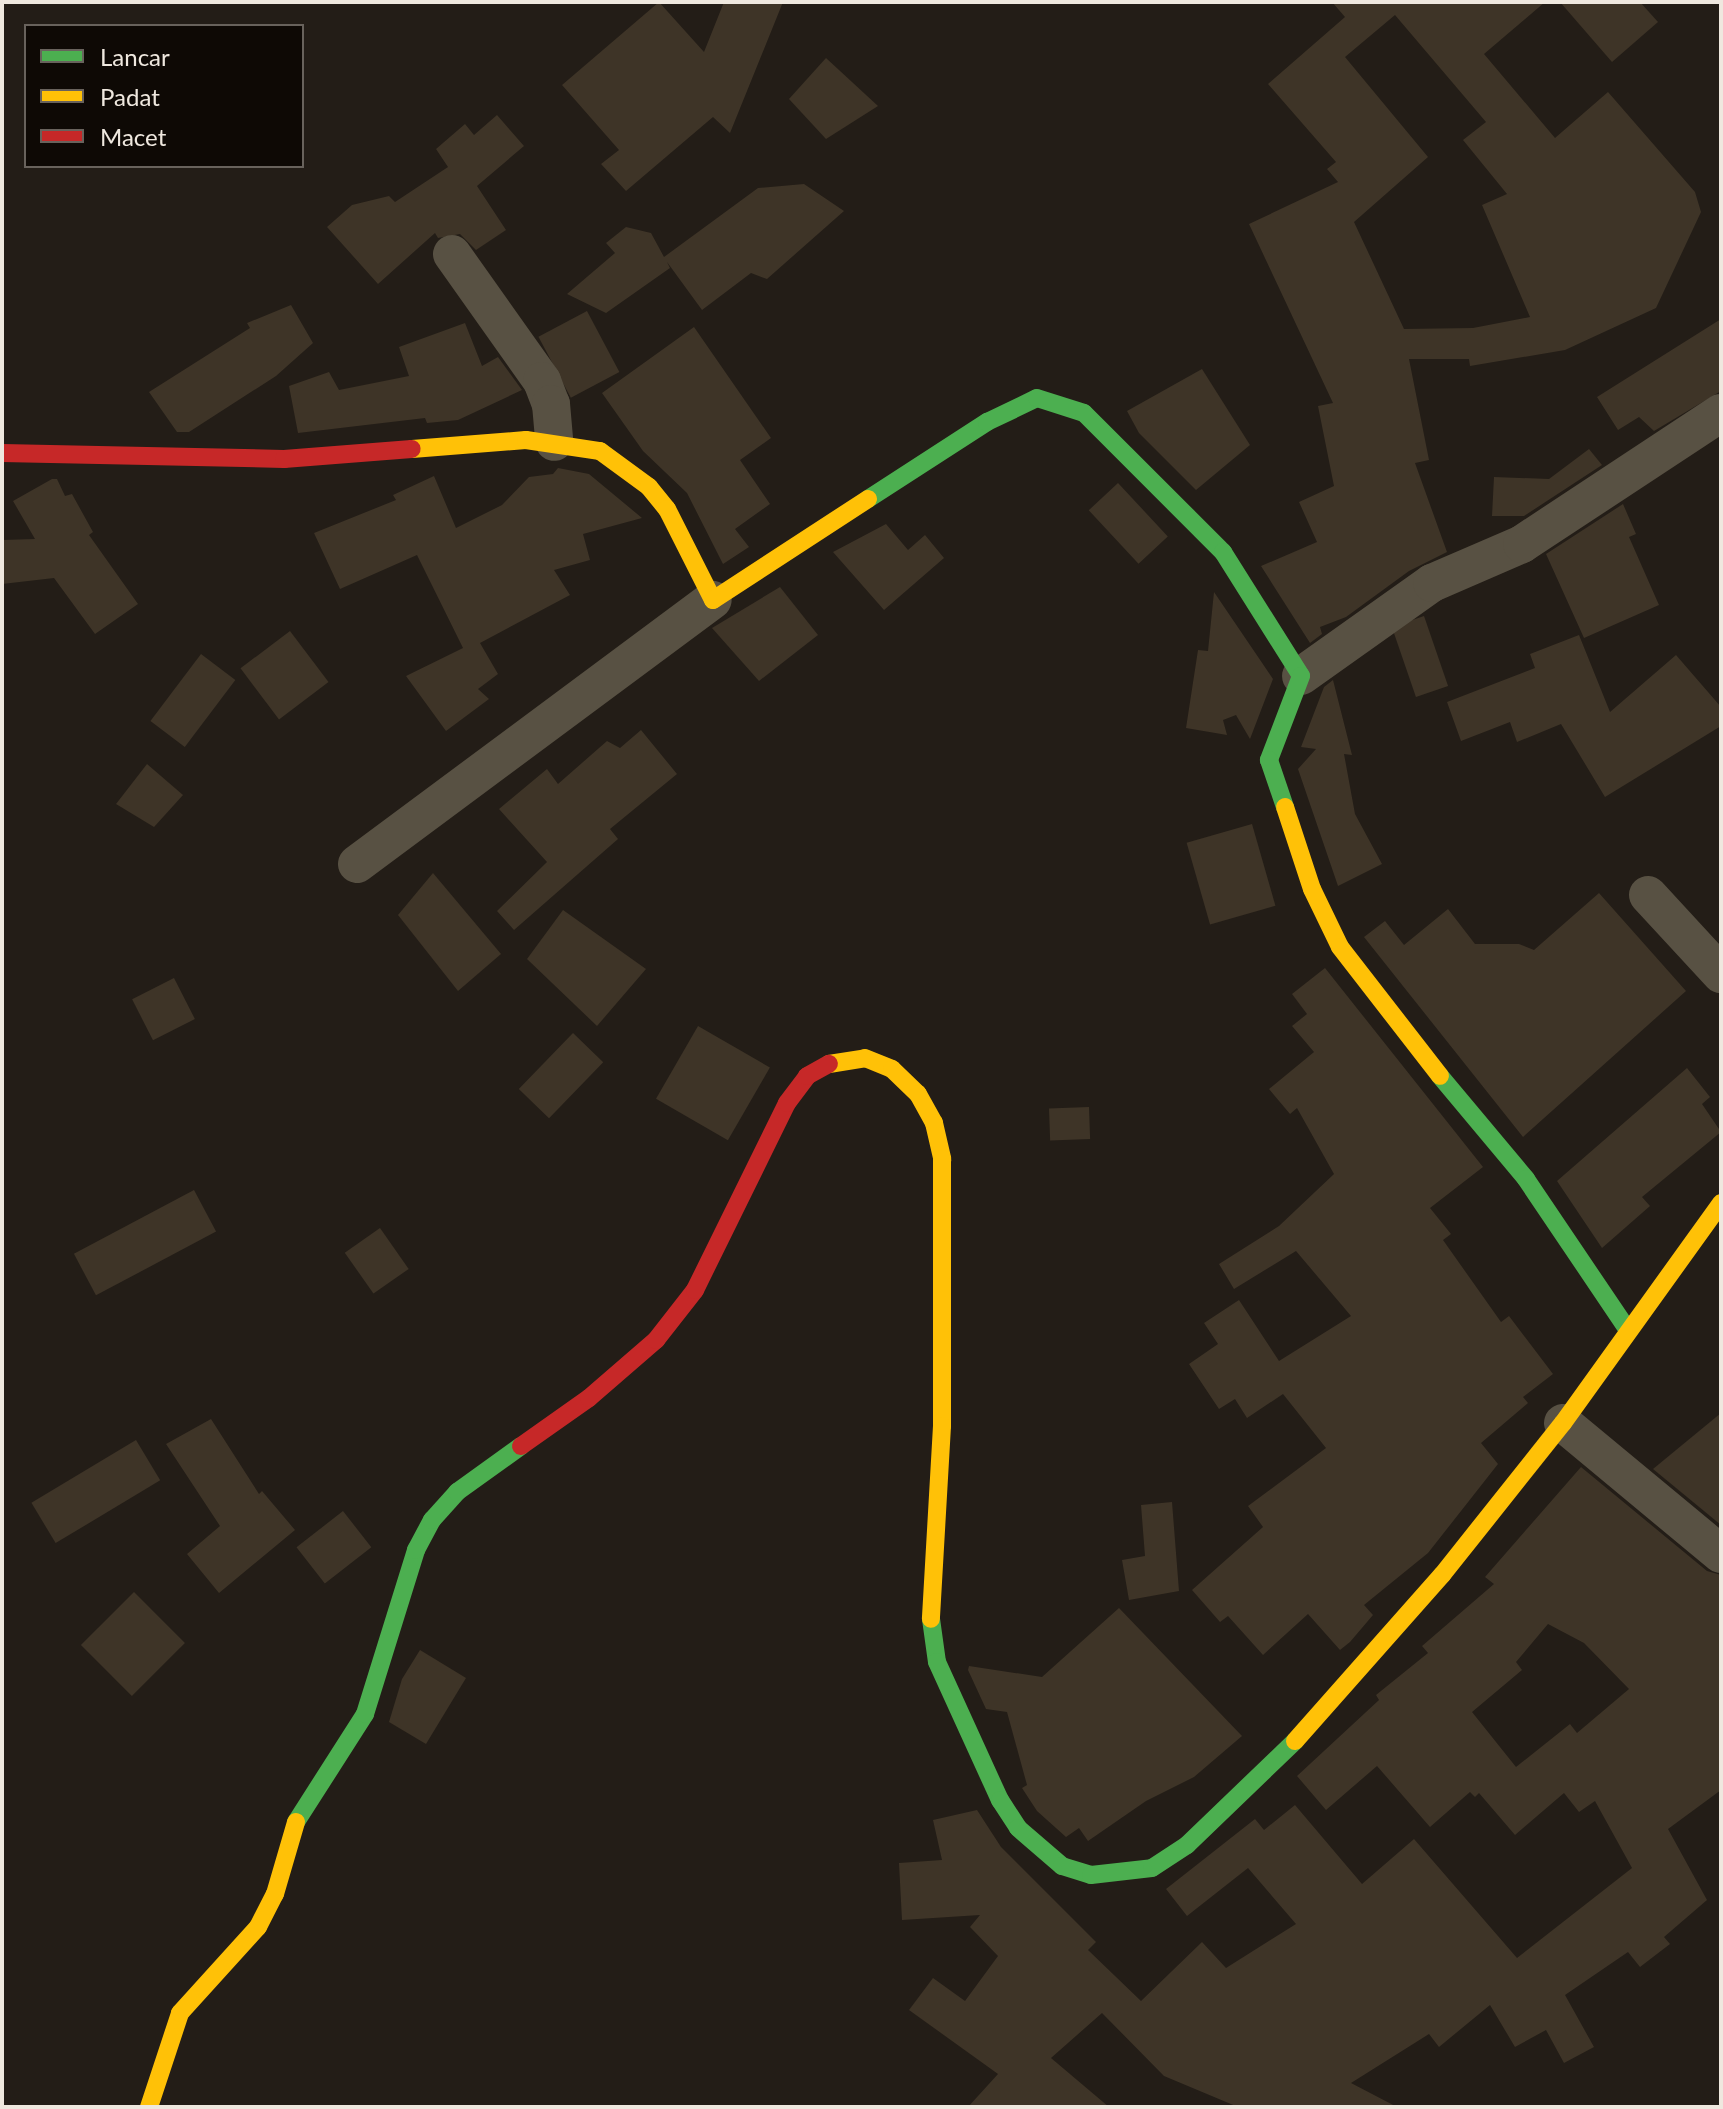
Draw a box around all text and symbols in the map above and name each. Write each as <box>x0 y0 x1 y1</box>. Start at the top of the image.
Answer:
legend <box>24 24 304 168</box>
text: Lancar <box>100 42 170 71</box>
text: Padat <box>100 82 160 111</box>
text: Macet <box>100 122 166 151</box>

